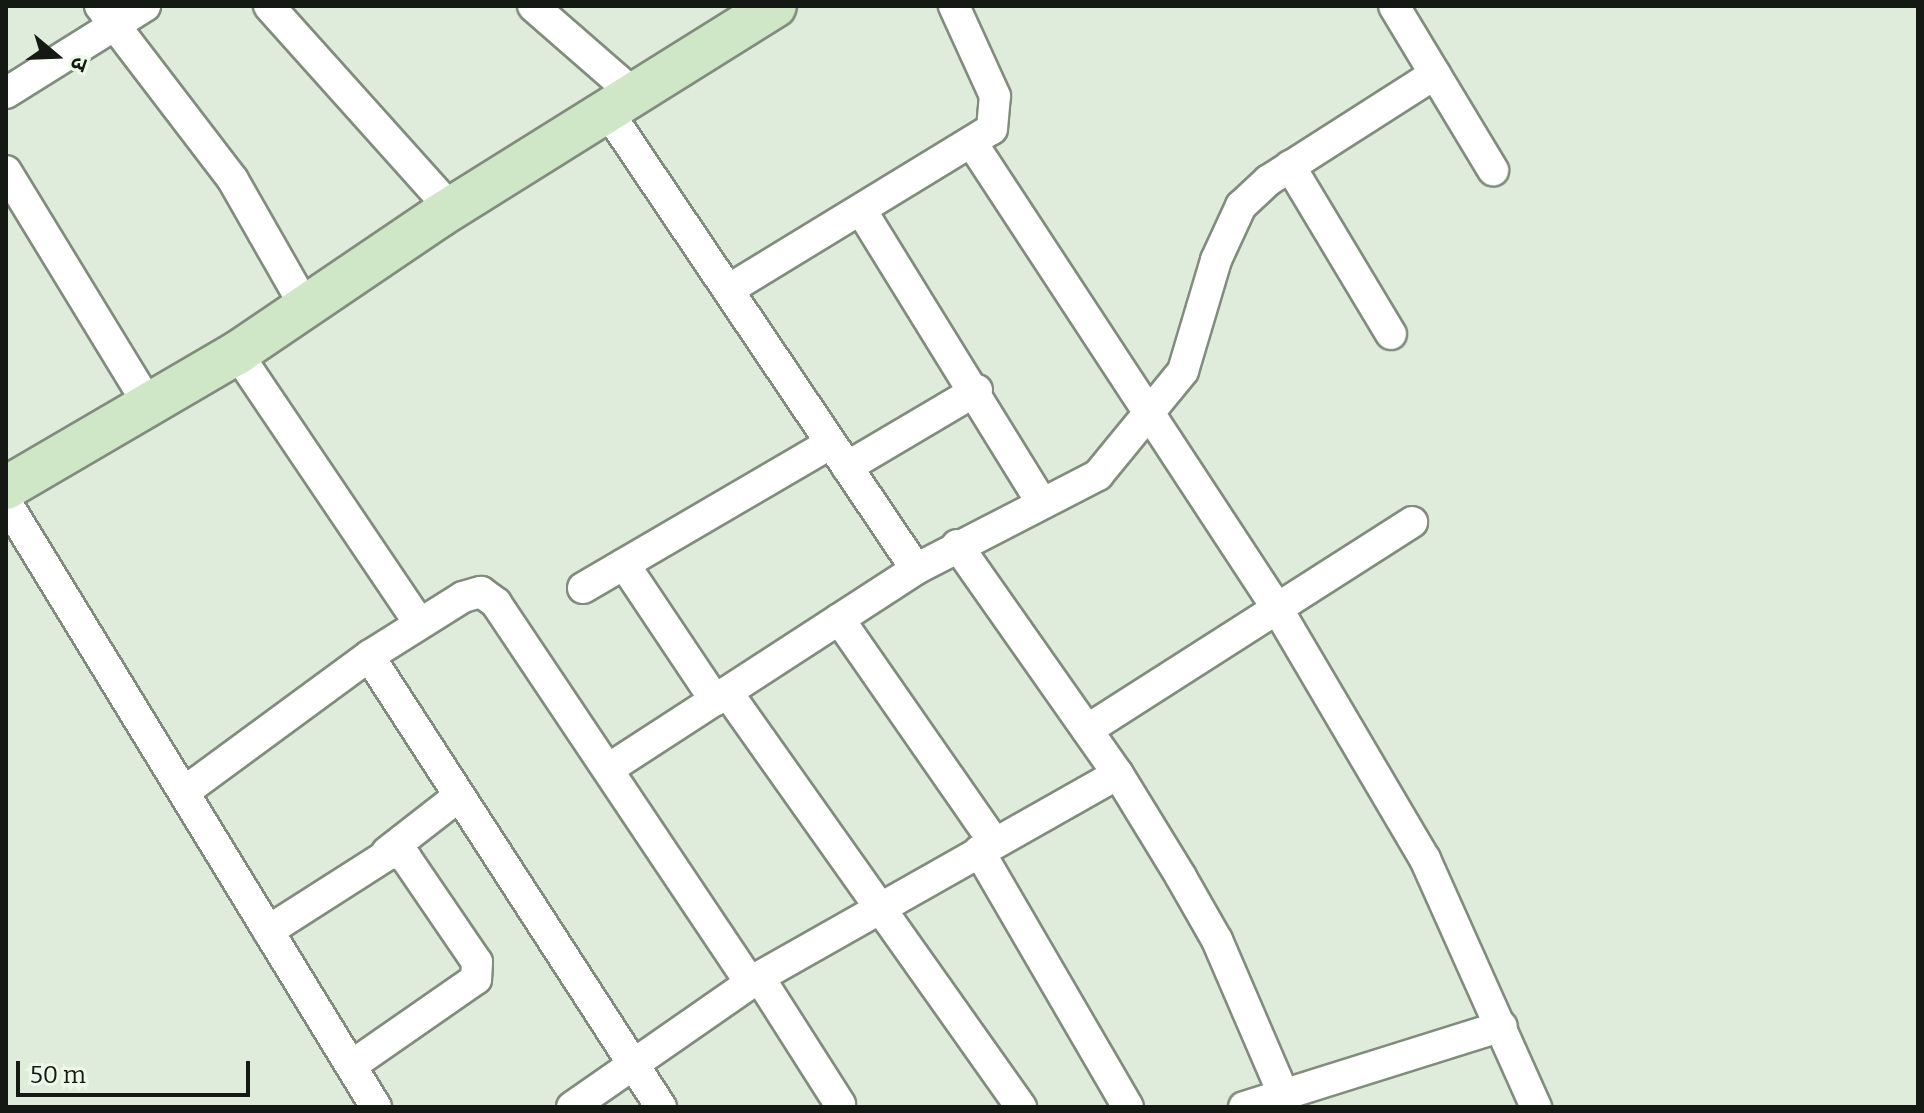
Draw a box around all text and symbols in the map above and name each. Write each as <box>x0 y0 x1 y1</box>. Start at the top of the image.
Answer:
north arrow <box>16 16 96 96</box>
text: उ <box>64 53 94 74</box>
scale bar <box>20 1045 254 1095</box>
text: 50 m <box>30 1061 86 1089</box>

